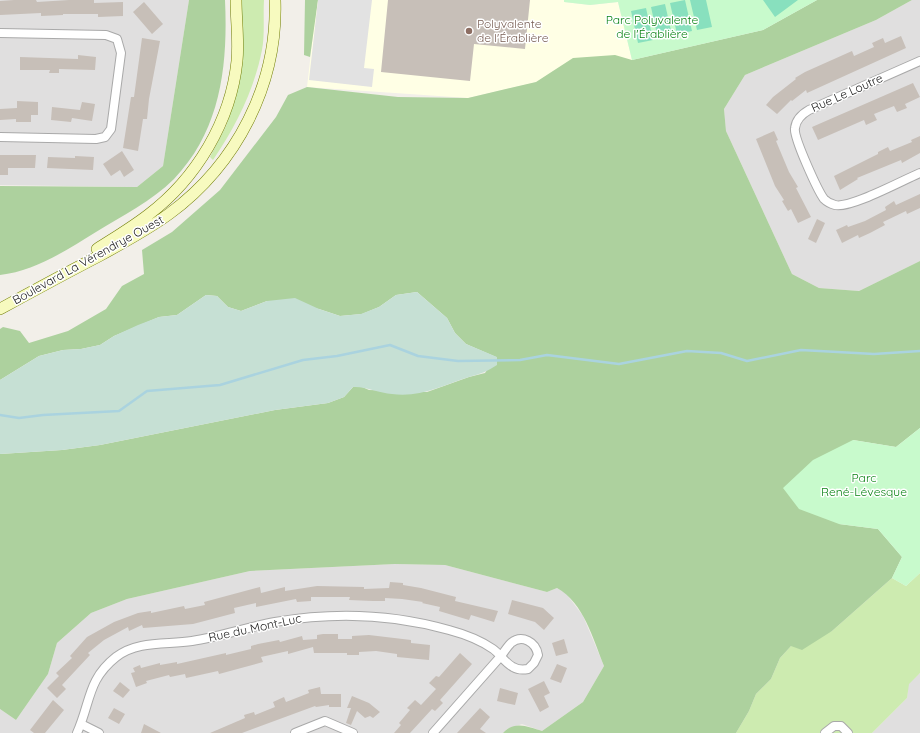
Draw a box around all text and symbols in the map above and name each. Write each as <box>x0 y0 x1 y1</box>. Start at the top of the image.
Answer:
park label: Parc Polyvalente de l'Érablière <box>606 12 699 41</box>
place label: Polyvalente de l'Érablière <box>477 16 549 45</box>
marker: Polyvalente de l'Érablière <box>464 26 474 36</box>
street label: Rue Le Loutre <box>809 70 885 115</box>
street label: Boulevard La Vérendrye Ouest <box>10 212 166 307</box>
park label: Parc René-Lévesque <box>821 470 907 499</box>
street label: Rue du Mont-Luc <box>207 610 303 645</box>

